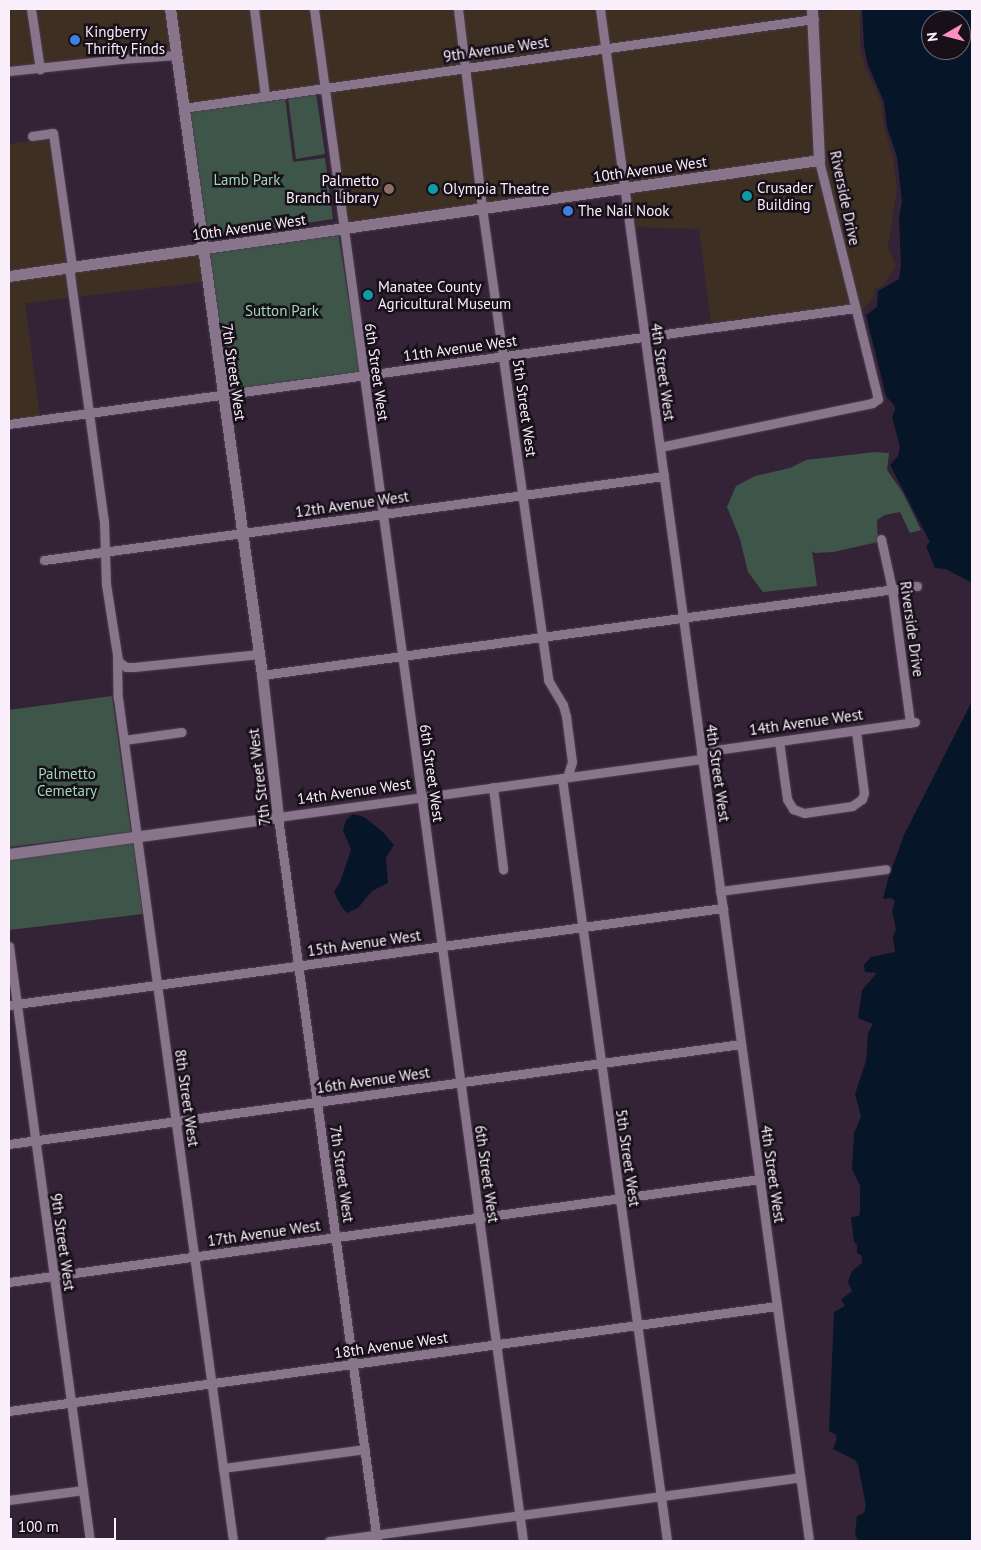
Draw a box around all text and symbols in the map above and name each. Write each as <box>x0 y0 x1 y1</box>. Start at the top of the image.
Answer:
north arrow <box>921 10 971 60</box>
place label: Kingberry Thrifty Finds <box>85 22 166 57</box>
text: N <box>923 31 942 43</box>
street label: 9th Avenue West <box>442 33 550 65</box>
marker: Kingberry Thrifty Finds <box>69 34 81 46</box>
street label: Riverside Drive <box>826 149 864 247</box>
street label: 10th Avenue West <box>592 152 708 186</box>
park label: Lamb Park <box>214 171 280 189</box>
place label: Palmetto Branch Library <box>286 171 379 206</box>
place label: Crusader Building <box>757 178 813 213</box>
place label: Olympia Theatre <box>443 180 550 198</box>
marker: Palmetto Branch Library <box>383 183 395 195</box>
marker: Olympia Theatre <box>427 183 439 195</box>
marker: Crusader Building <box>741 190 753 202</box>
place label: The Nail Nook <box>578 202 669 220</box>
marker: The Nail Nook <box>562 205 574 217</box>
street label: 10th Avenue West <box>191 210 307 244</box>
place label: Manatee County Agricultural Museum <box>378 277 511 312</box>
marker: Manatee County Agricultural Museum <box>362 289 374 301</box>
park label: Sutton Park <box>245 302 319 320</box>
street label: 7th Street West <box>218 322 250 422</box>
street label: 6th Street West <box>361 322 393 422</box>
street label: 4th Street West <box>647 322 679 422</box>
street label: 11th Avenue West <box>402 331 518 365</box>
street label: 5th Street West <box>509 358 541 458</box>
street label: 12th Avenue West <box>294 487 410 521</box>
street label: Riverside Drive <box>896 580 928 678</box>
street label: 14th Avenue West <box>748 705 864 739</box>
street label: 6th Street West <box>416 723 448 823</box>
street label: 4th Street West <box>702 723 734 823</box>
street label: 7th Street West <box>244 727 274 827</box>
park label: Palmetto Cemetary <box>37 764 97 799</box>
street label: 14th Avenue West <box>296 774 412 808</box>
street label: 15th Avenue West <box>306 926 422 960</box>
street label: 8th Street West <box>171 1048 203 1148</box>
street label: 16th Avenue West <box>315 1063 431 1097</box>
street label: 5th Street West <box>612 1108 644 1208</box>
street label: 7th Street West <box>326 1124 358 1224</box>
street label: 6th Street West <box>471 1124 503 1224</box>
street label: 4th Street West <box>757 1124 789 1224</box>
street label: 9th Street West <box>47 1192 79 1292</box>
street label: 17th Avenue West <box>206 1216 322 1250</box>
street label: 18th Avenue West <box>333 1328 449 1362</box>
scale bar <box>12 1508 119 1540</box>
text: 100 m <box>18 1517 59 1536</box>

